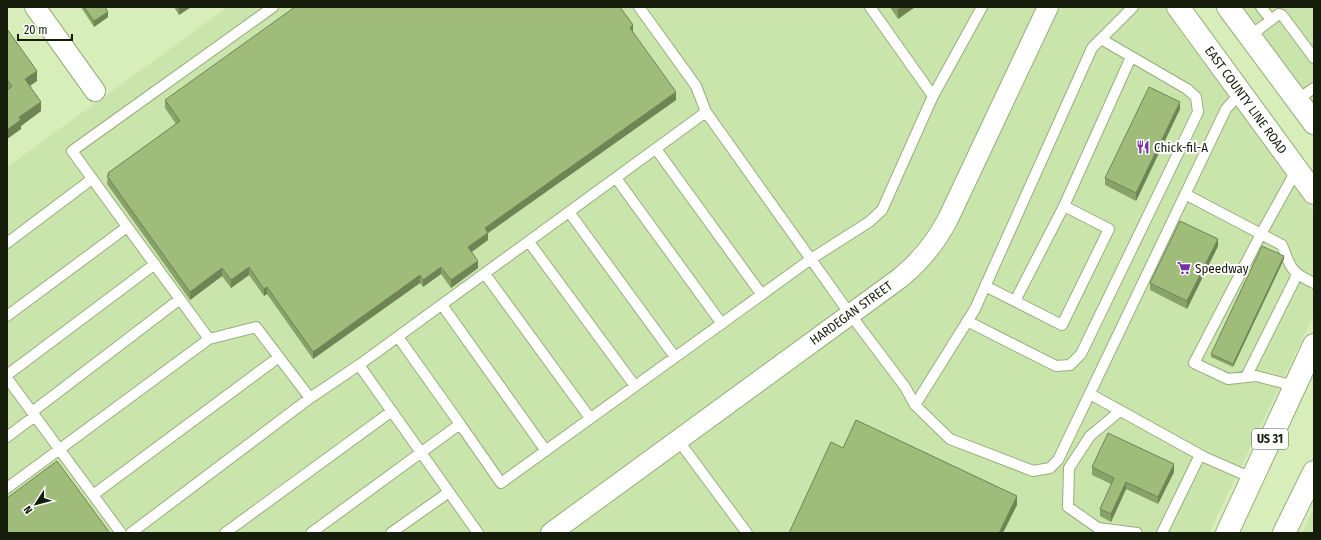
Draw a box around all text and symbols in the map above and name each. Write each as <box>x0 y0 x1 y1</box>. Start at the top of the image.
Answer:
scale bar <box>18 16 72 42</box>
text: 20 m <box>24 23 48 37</box>
street label: EAST COUNTY LINE ROAD <box>1202 43 1290 157</box>
restaurant icon: Chick-fil-A <box>1135 139 1151 155</box>
place label: Chick-fil-A <box>1154 140 1208 155</box>
supermarket icon: Speedway <box>1176 260 1192 276</box>
place label: Speedway <box>1195 261 1249 276</box>
street label: HARDEGAN STREET <box>807 278 895 348</box>
road number: US 31 <box>1252 429 1288 449</box>
north arrow <box>16 484 56 524</box>
text: N <box>21 503 36 516</box>

